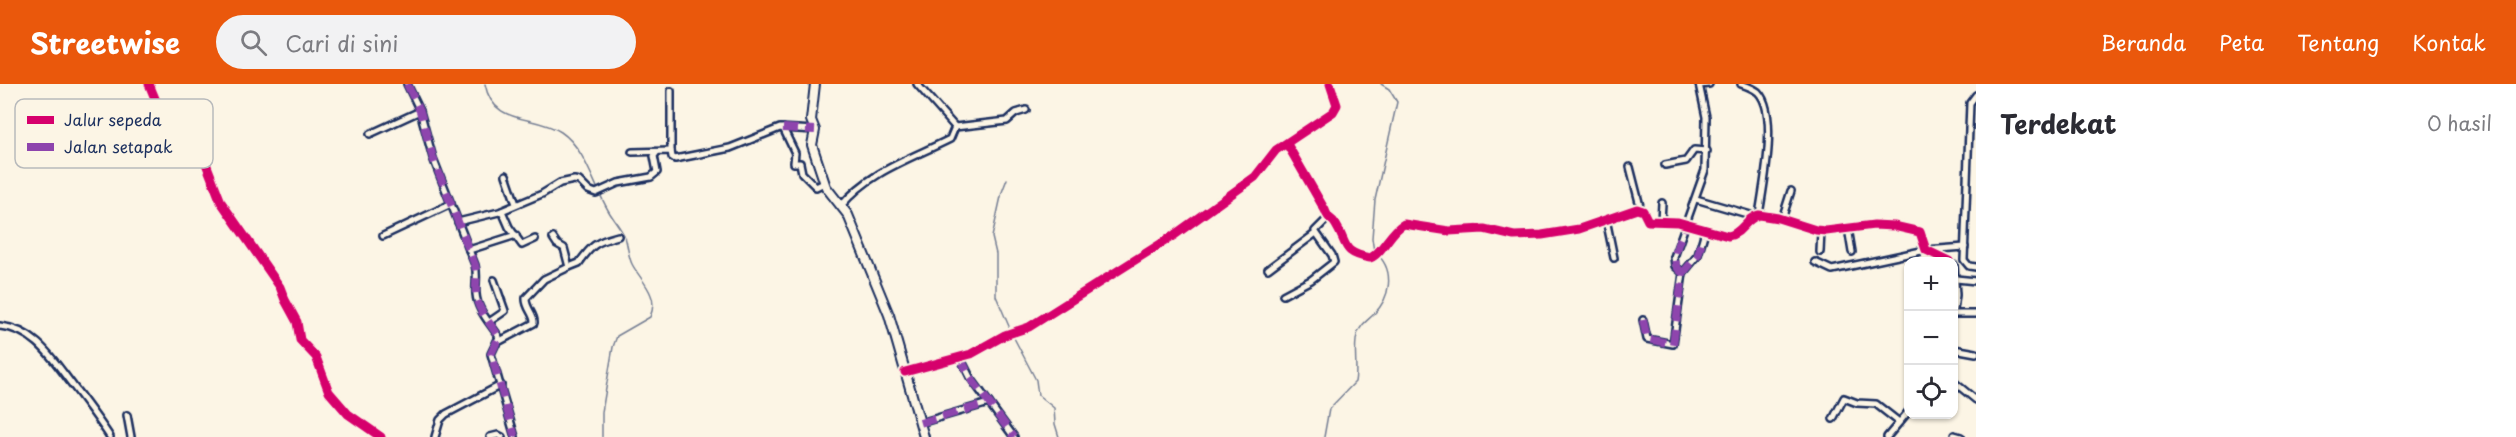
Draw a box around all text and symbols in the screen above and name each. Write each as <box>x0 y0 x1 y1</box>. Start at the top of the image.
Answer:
search box <box>216 15 636 69</box>
text: Streetwise <box>30 21 180 64</box>
icon: search <box>237 26 270 59</box>
text: Cari di sini <box>285 26 399 59</box>
text: Beranda <box>2101 26 2186 58</box>
text: Peta <box>2219 26 2264 58</box>
text: Tentang <box>2297 26 2379 58</box>
text: Kontak <box>2412 26 2486 58</box>
legend <box>15 99 213 168</box>
text: Terdekat <box>2000 104 2117 143</box>
text: Jalur sepeda <box>64 107 162 131</box>
text: 0 hasil <box>2427 108 2492 138</box>
text: Jalan setapak <box>64 134 173 158</box>
map controls <box>1904 257 1958 419</box>
button: + <box>1904 257 1958 311</box>
button: − <box>1904 311 1958 365</box>
button: locate <box>1904 365 1958 419</box>

